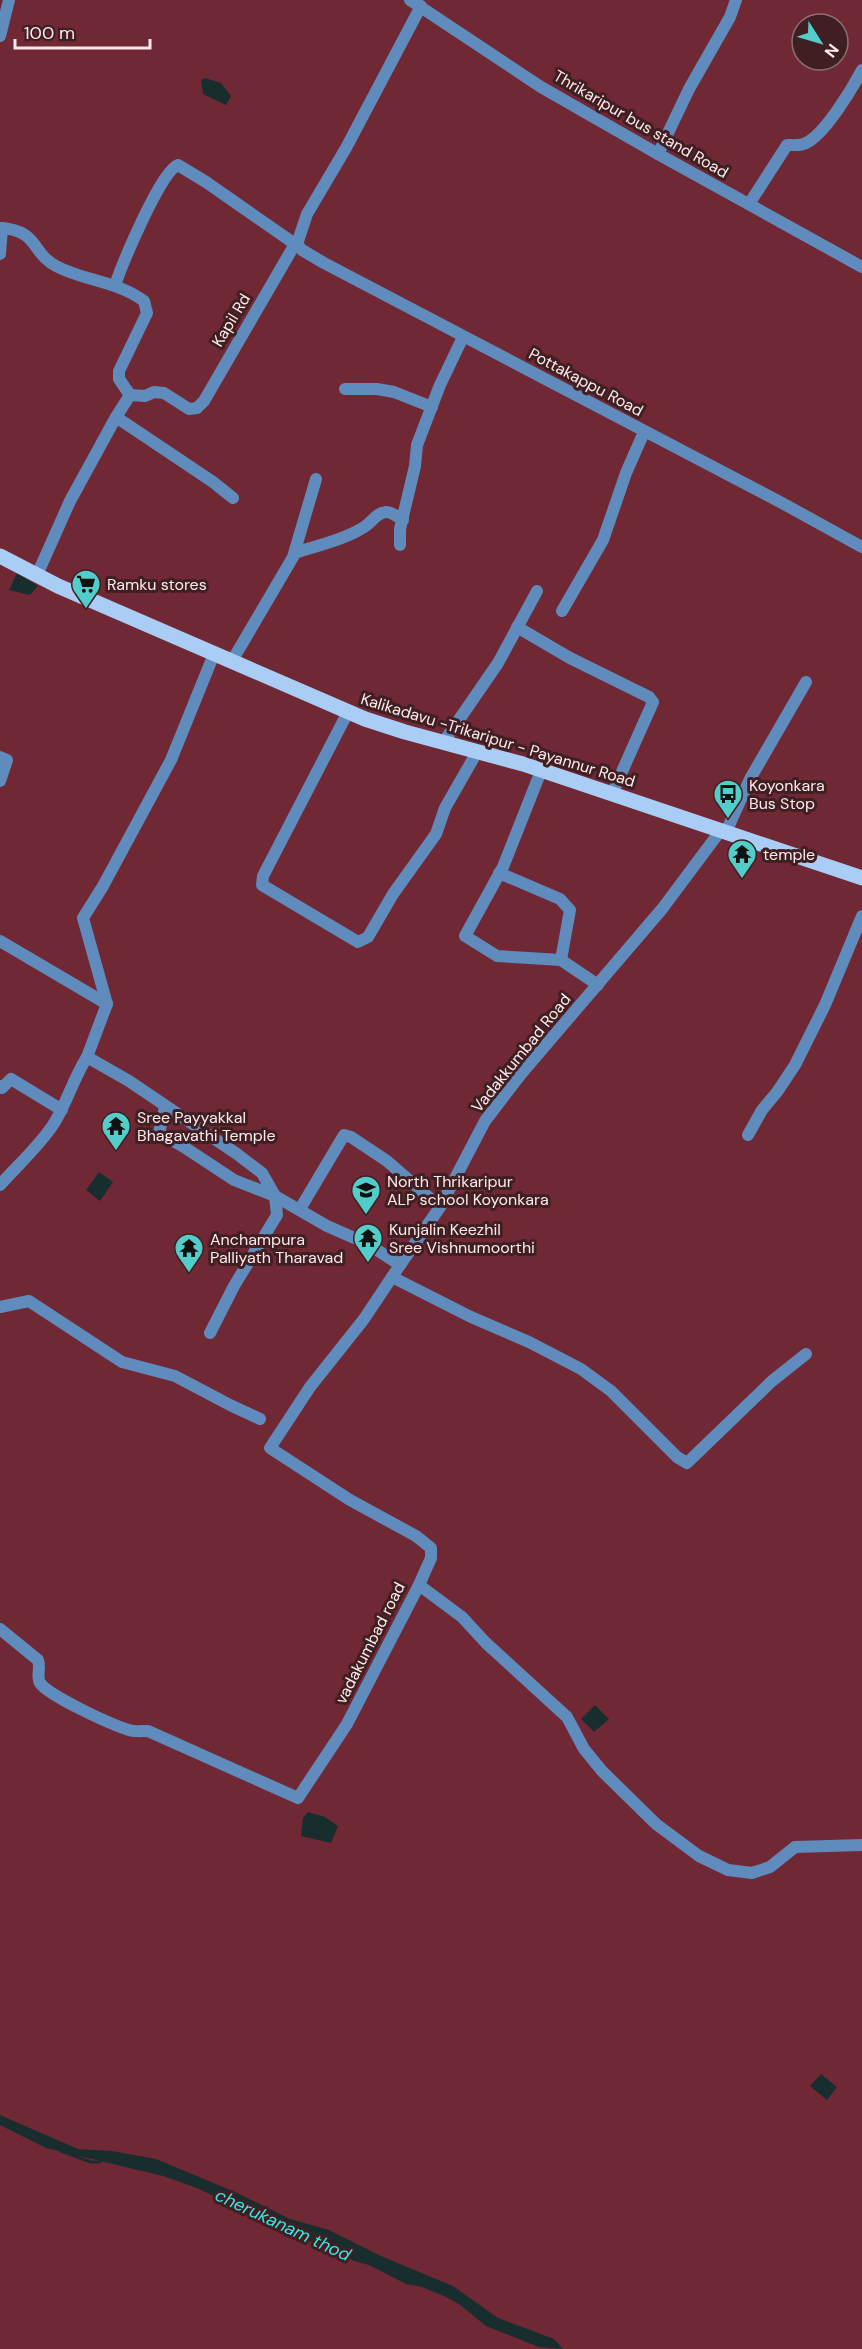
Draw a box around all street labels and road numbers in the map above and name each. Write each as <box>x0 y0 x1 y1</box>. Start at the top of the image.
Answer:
street label: Thrikaripur bus stand Road <box>550 65 732 183</box>
street label: Kapil Rd <box>207 290 255 350</box>
street label: Pottakappu Road <box>525 343 647 421</box>
street label: Kalikadavu -Trikaripur - Payannur Road <box>358 688 638 792</box>
street label: Vadakkumbad Road <box>467 989 575 1117</box>
street label: vadakumbad road <box>330 1579 410 1707</box>

